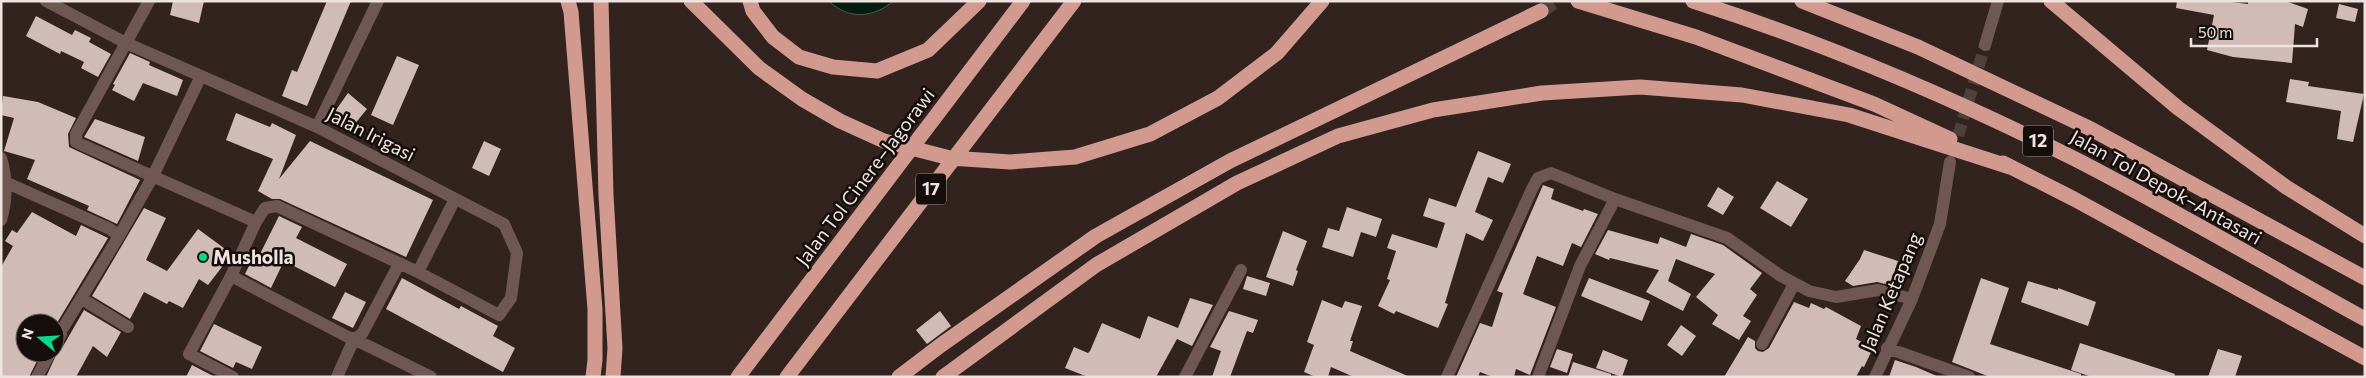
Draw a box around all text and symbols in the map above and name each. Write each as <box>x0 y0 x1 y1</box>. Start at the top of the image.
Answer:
scale bar <box>2191 15 2317 47</box>
text: 50 m <box>2198 23 2232 41</box>
street label: Jalan Tol Cinere–Jagorawi <box>790 83 939 270</box>
street label: Jalan Irigasi <box>323 101 419 166</box>
street label: Jalan Tol Depok–Antasari <box>2066 124 2266 249</box>
road number: 12 <box>2023 125 2053 156</box>
road number: 17 <box>916 173 946 204</box>
street label: Jalan Ketapang <box>1855 229 1926 355</box>
place label: Musholla <box>213 245 294 268</box>
marker: Musholla <box>197 251 209 263</box>
north arrow <box>15 313 65 363</box>
text: N <box>17 326 37 341</box>

